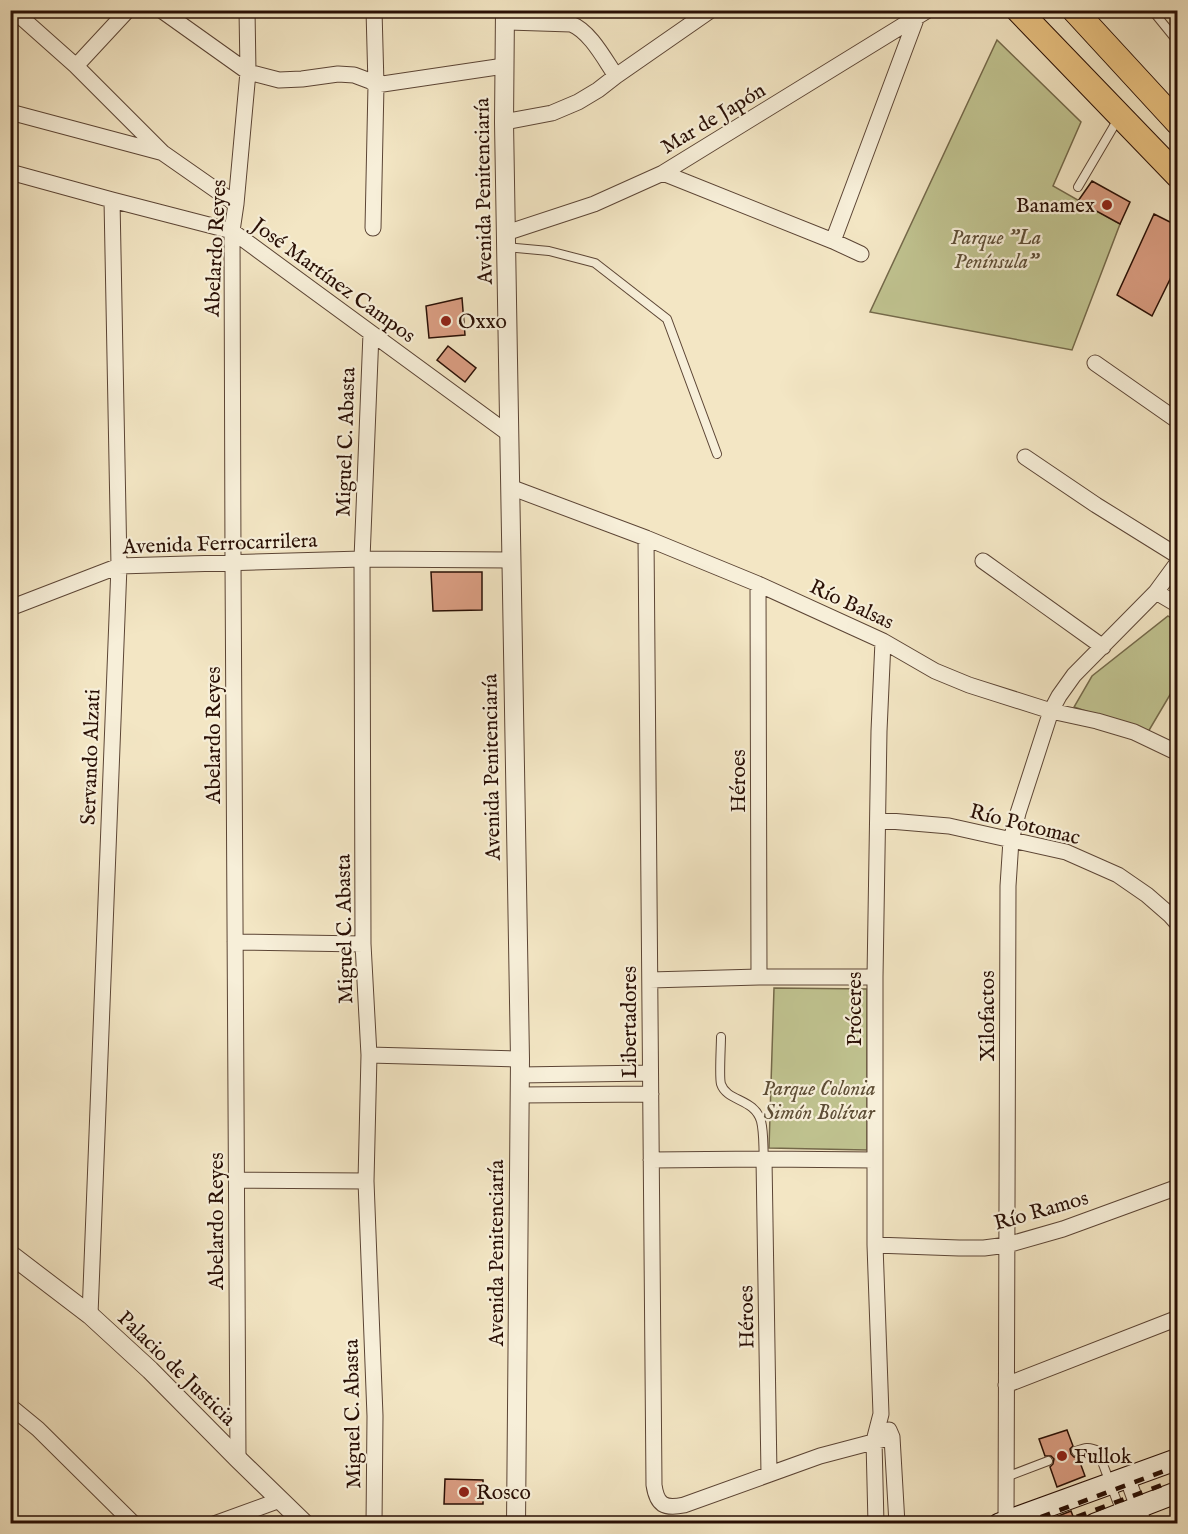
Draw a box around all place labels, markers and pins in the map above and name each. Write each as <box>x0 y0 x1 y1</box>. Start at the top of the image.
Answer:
place label: Banamex <box>1016 193 1095 220</box>
marker: Banamex <box>1100 198 1114 212</box>
place label: Oxxo <box>458 309 507 336</box>
marker: Oxxo <box>439 314 453 328</box>
place label: Fullok <box>1074 1444 1133 1471</box>
marker: Fullok <box>1055 1449 1069 1463</box>
place label: Rosco <box>476 1480 531 1507</box>
marker: Rosco <box>457 1485 471 1499</box>

